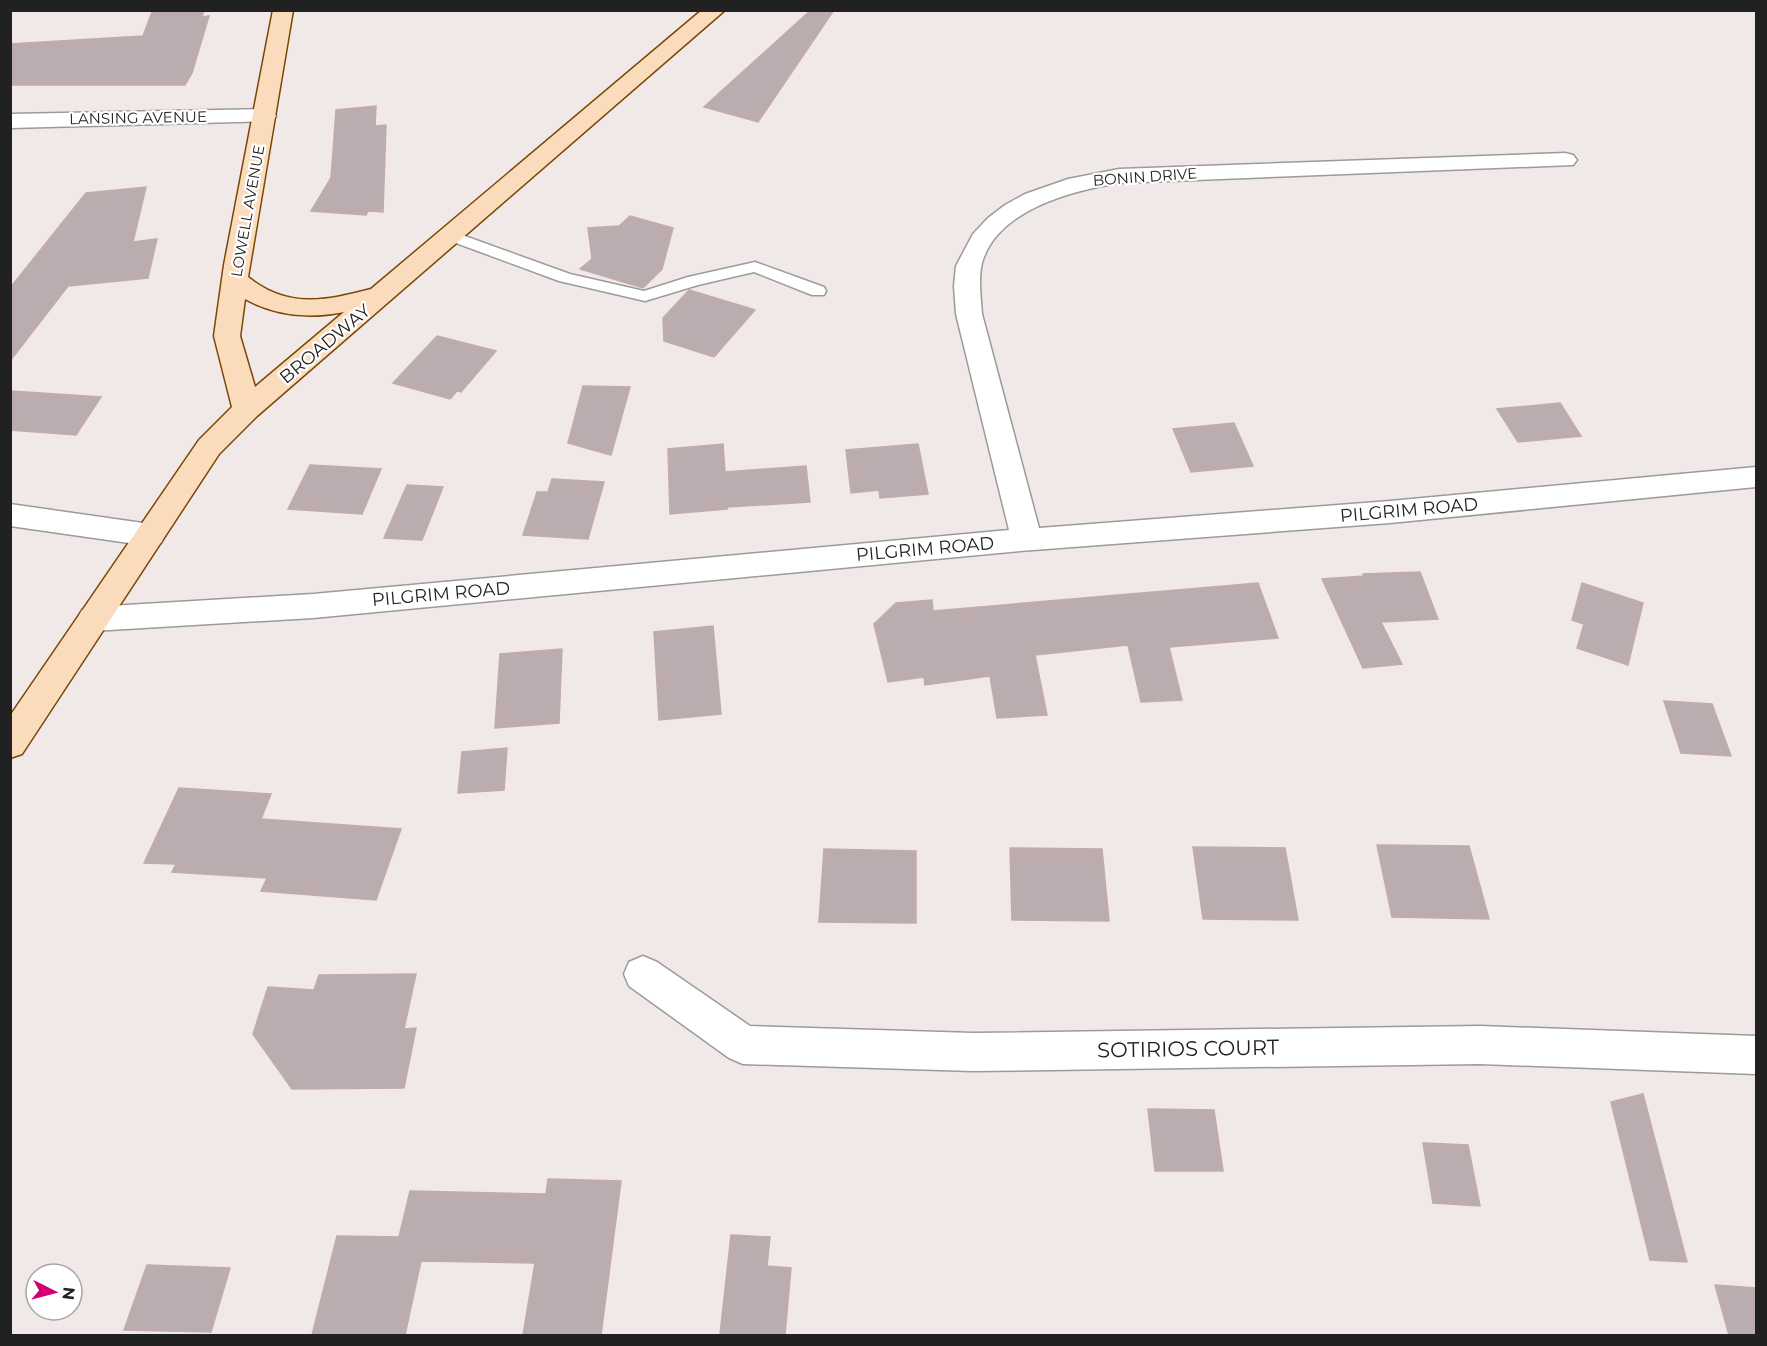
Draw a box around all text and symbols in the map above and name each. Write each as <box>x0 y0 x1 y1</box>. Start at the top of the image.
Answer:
street label: LANSING AVENUE <box>69 107 207 128</box>
street label: LOWELL AVENUE <box>227 143 268 278</box>
street label: BONIN DRIVE <box>1092 163 1198 190</box>
street label: BROADWAY <box>275 299 375 388</box>
street label: PILGRIM ROAD <box>1339 493 1479 527</box>
street label: PILGRIM ROAD <box>855 532 995 566</box>
street label: PILGRIM ROAD <box>371 577 511 611</box>
street label: SOTIRIOS COURT <box>1097 1034 1279 1063</box>
north arrow <box>24 1262 84 1322</box>
text: N <box>58 1286 79 1301</box>

